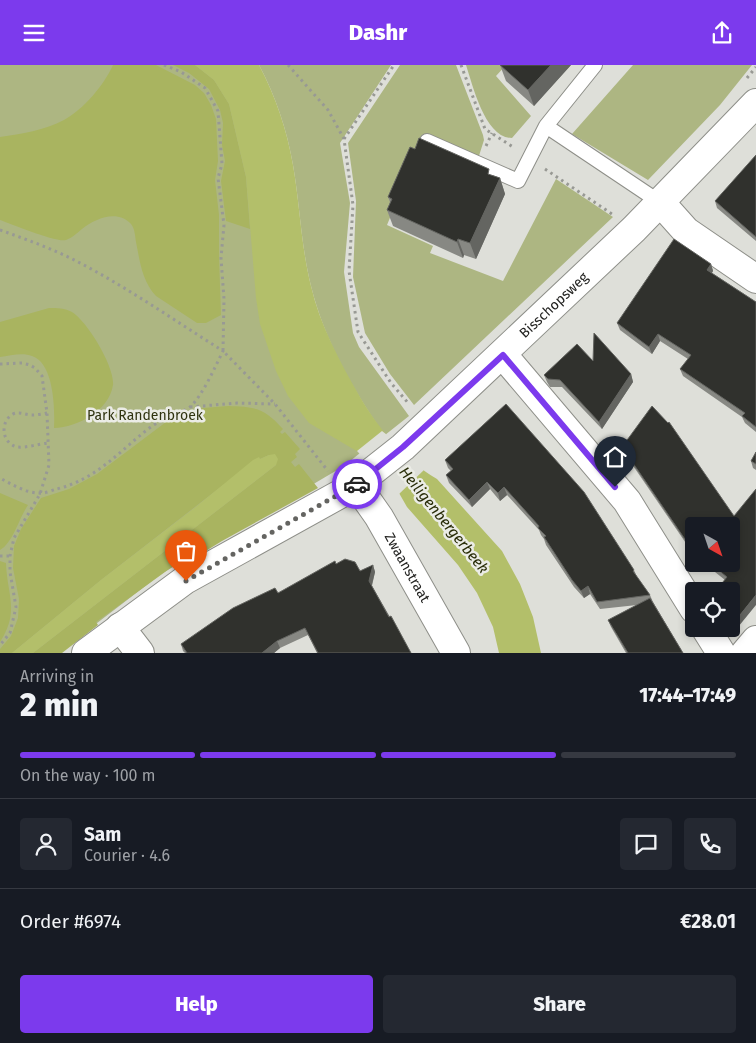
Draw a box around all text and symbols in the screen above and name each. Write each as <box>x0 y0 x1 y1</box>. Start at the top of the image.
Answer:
icon: menu <box>20 19 48 47</box>
text: Dashr <box>349 19 407 46</box>
icon: share <box>708 19 736 47</box>
street label: Bisschopsweg <box>516 268 592 341</box>
park label: Park Randenbroek <box>87 407 204 424</box>
pin <box>594 436 636 487</box>
icon: home <box>601 443 629 471</box>
courier <box>332 459 382 509</box>
water label: Heiligenbergerbeek <box>396 463 492 577</box>
icon: car <box>343 470 371 498</box>
north arrow <box>685 517 740 573</box>
map controls <box>685 517 740 637</box>
pin <box>165 530 207 581</box>
street label: Zwaanstraat <box>381 530 434 606</box>
icon: bag <box>172 537 200 565</box>
button: locate <box>685 582 740 637</box>
text: Arriving in <box>20 667 94 686</box>
text: 17:44–17:49 <box>639 684 736 707</box>
text: 2 min <box>20 686 98 724</box>
text: On the way · 100 m <box>20 766 155 785</box>
button: person <box>20 818 72 870</box>
button: chat <box>620 818 672 870</box>
button: phone <box>684 818 736 870</box>
text: Sam <box>84 823 121 846</box>
text: Courier · 4.6 <box>84 846 170 865</box>
text: Order #6974 <box>20 910 121 933</box>
text: €28.01 <box>680 910 736 933</box>
button: Help <box>20 975 373 1033</box>
button: Share <box>383 975 736 1033</box>

